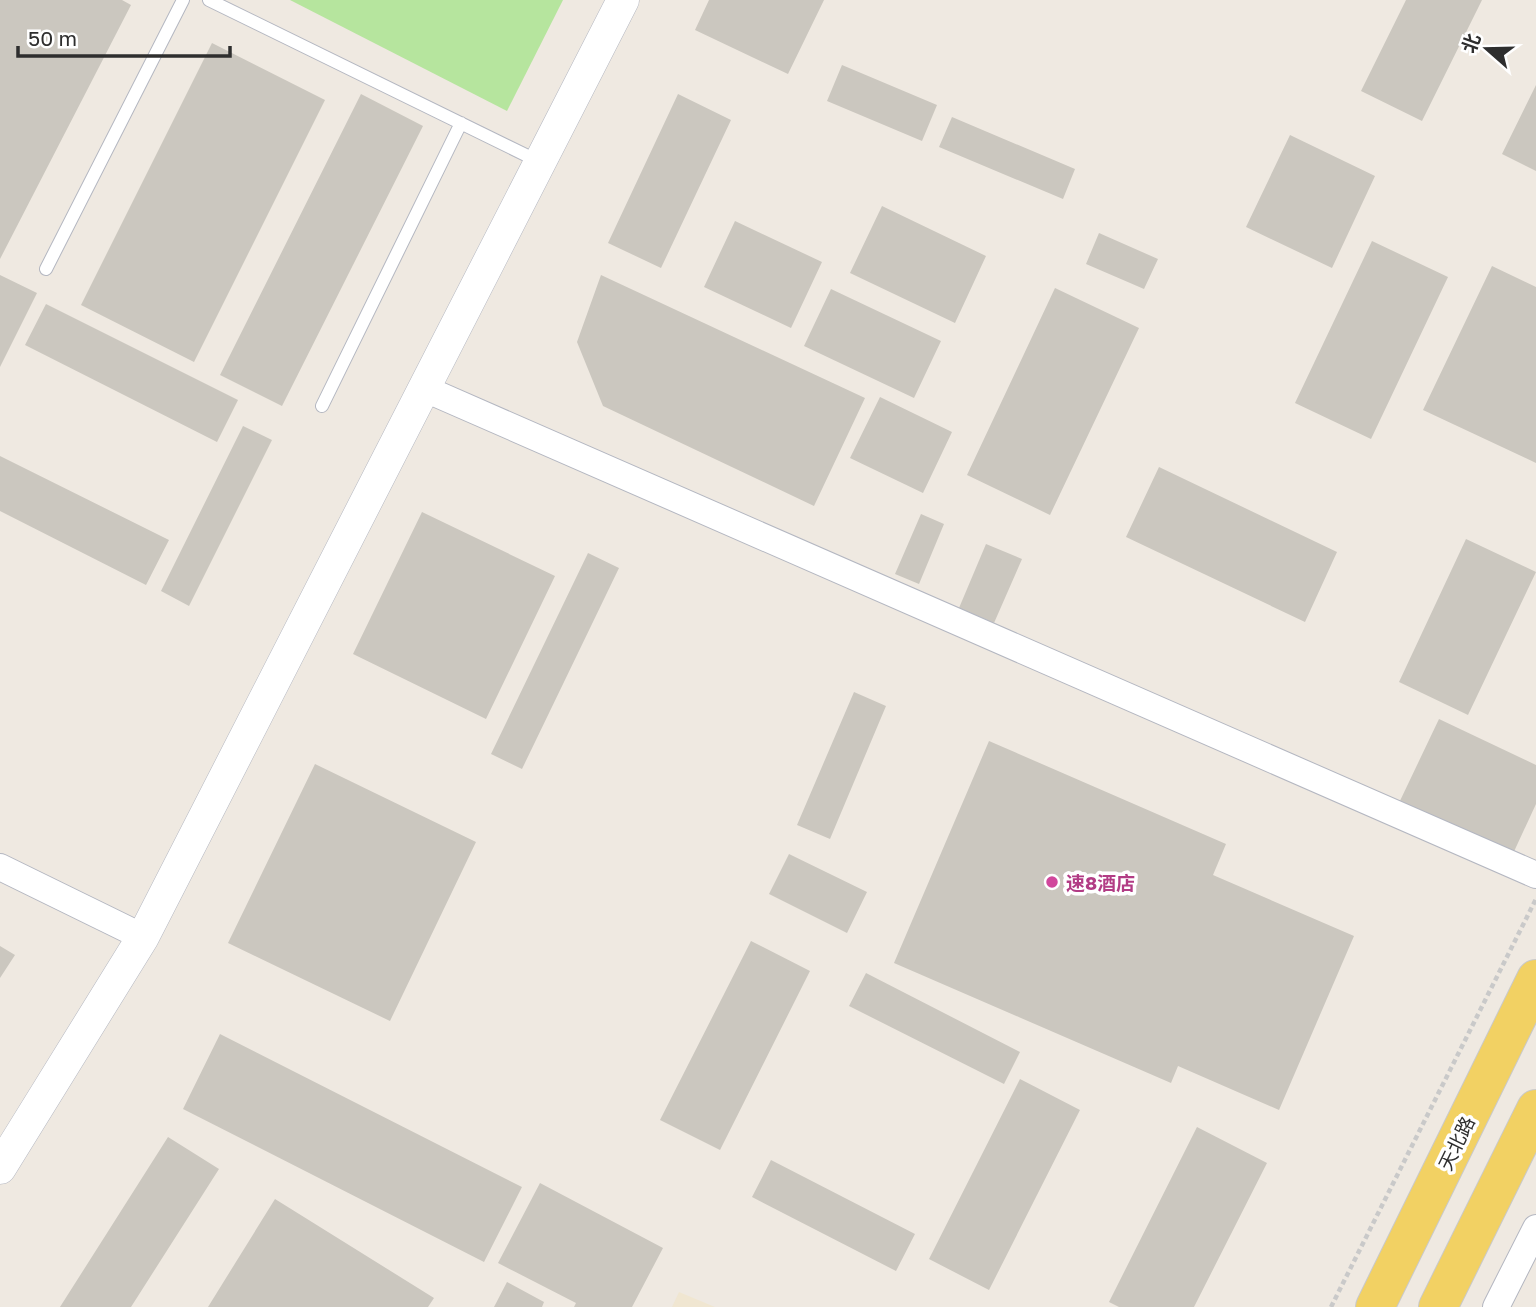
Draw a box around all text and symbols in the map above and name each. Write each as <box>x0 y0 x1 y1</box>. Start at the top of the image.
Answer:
scale bar <box>18 14 229 58</box>
north arrow <box>1452 14 1522 84</box>
text: 50 m <box>28 25 77 51</box>
text: 北 <box>1456 30 1485 56</box>
place label: 速8酒店 <box>1066 871 1135 894</box>
marker: 速8酒店 <box>1044 874 1060 890</box>
street label: 天北路 <box>1433 1112 1479 1174</box>

